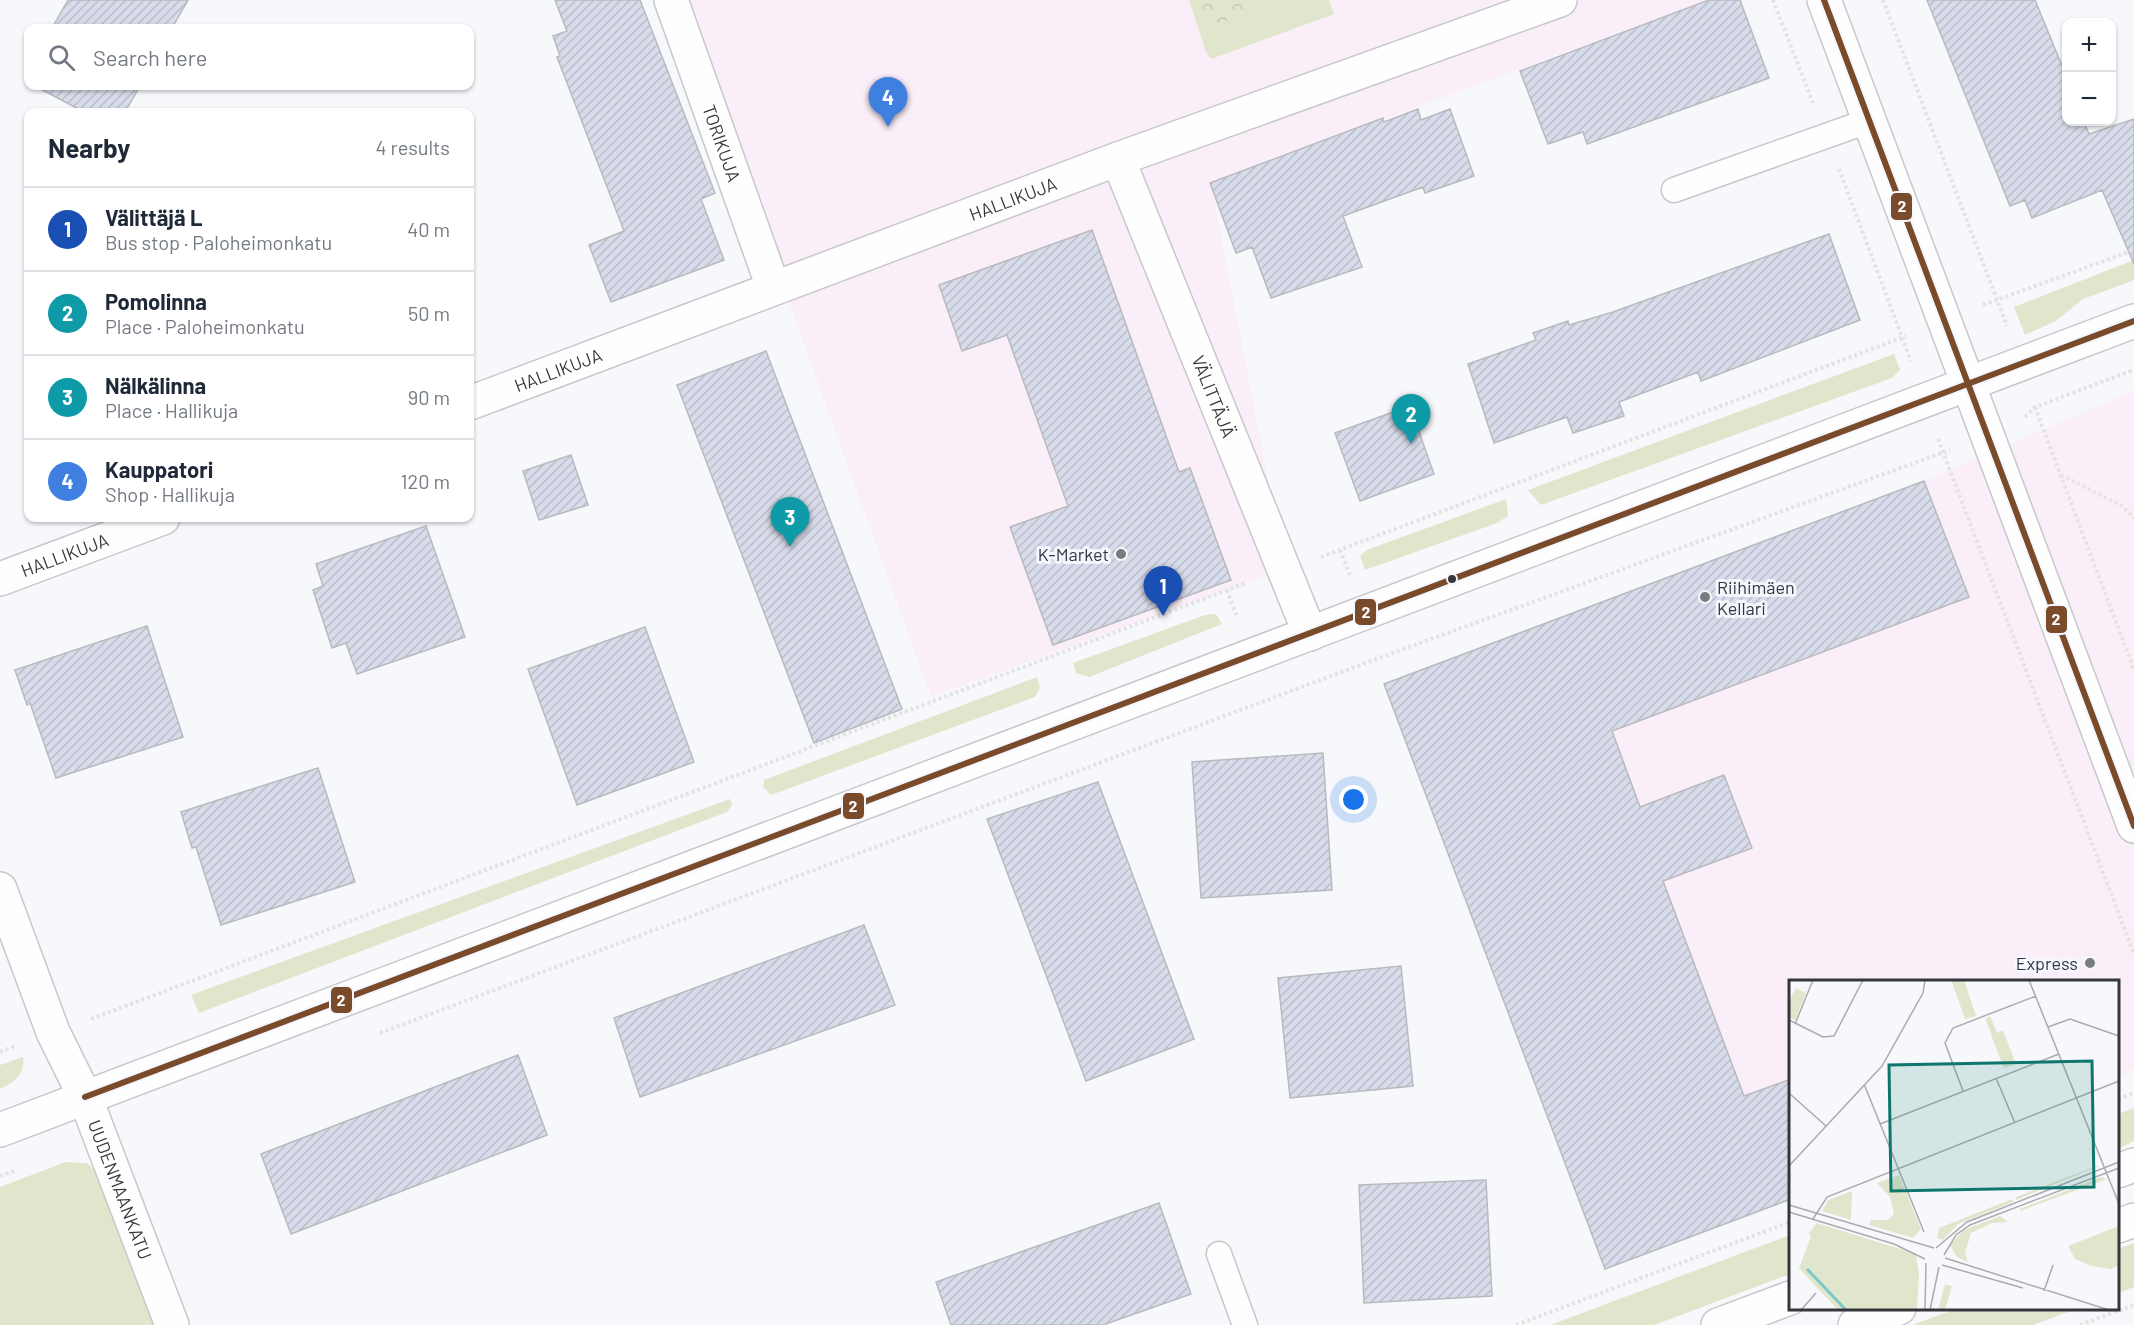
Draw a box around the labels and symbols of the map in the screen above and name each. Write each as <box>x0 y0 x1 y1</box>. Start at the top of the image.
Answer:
pin: 4 <box>868 78 908 127</box>
street label: TORIKUJA <box>698 102 746 185</box>
street label: HALLIKUJA <box>966 172 1060 225</box>
line badge: 2 <box>1890 192 1913 221</box>
text: 2 <box>1898 196 1907 215</box>
street label: HALLIKUJA <box>511 343 605 396</box>
street label: VÄLITTÄJÄ <box>1187 352 1240 441</box>
pin: 2 <box>1392 394 1430 444</box>
pin: 3 <box>770 498 810 547</box>
street label: HALLIKUJA <box>18 528 112 581</box>
place label: K-Market <box>1038 543 1109 565</box>
marker: K-Market <box>1114 547 1128 561</box>
pin: 1 <box>1144 566 1182 616</box>
unlabelled marker <box>1446 573 1458 585</box>
place label: Riihimäen Kellari <box>1717 576 1795 619</box>
marker: Riihimäen Kellari <box>1698 590 1712 604</box>
line badge: 2 <box>1354 598 1377 626</box>
text: 2 <box>1362 602 1371 621</box>
line badge: 2 <box>2045 605 2068 634</box>
text: 2 <box>2052 609 2061 628</box>
your location <box>1339 785 1368 814</box>
line badge: 2 <box>842 792 865 820</box>
text: 2 <box>849 796 858 815</box>
place label: Express <box>2016 952 2078 974</box>
marker: Express <box>2083 956 2097 970</box>
inset map <box>1789 980 2119 1310</box>
line badge: 2 <box>330 986 353 1014</box>
text: 2 <box>337 990 346 1009</box>
street label: UUDENMAANKATU <box>84 1117 157 1262</box>

